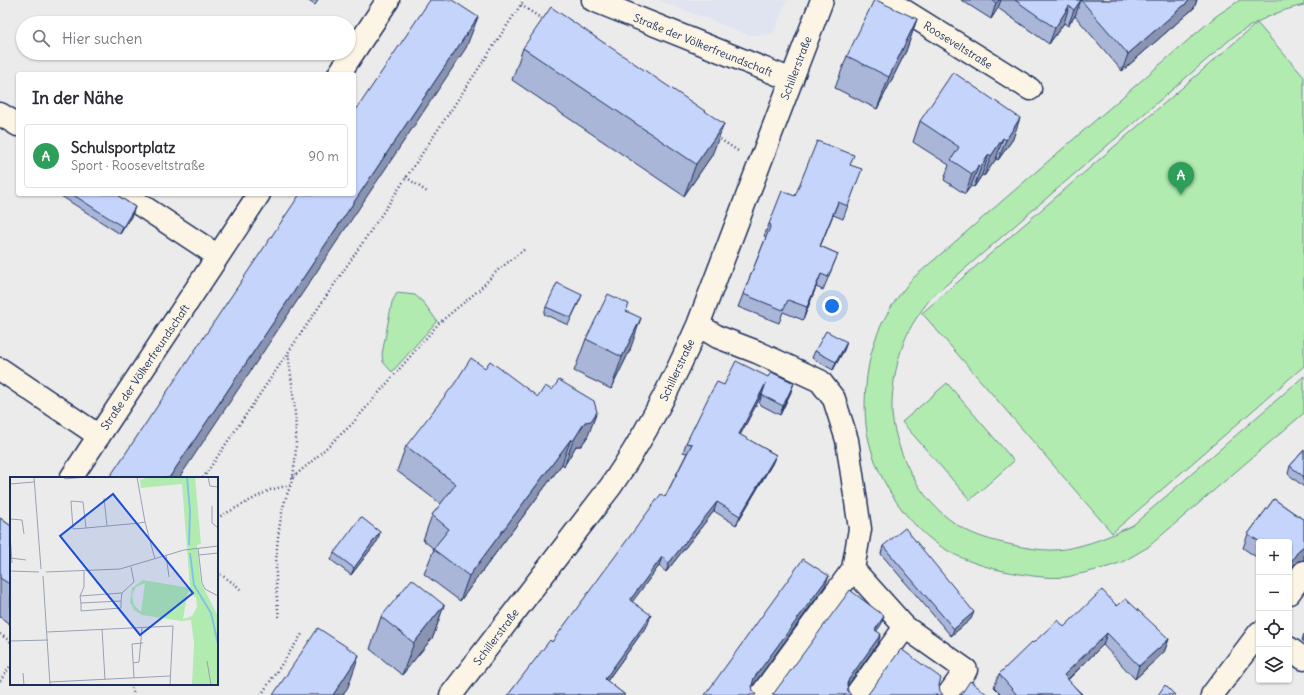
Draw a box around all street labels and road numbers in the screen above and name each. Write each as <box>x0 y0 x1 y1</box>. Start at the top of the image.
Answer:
street label: Straße der Völkerfreundschaft <box>631 11 775 79</box>
street label: Rooseveltstraße <box>921 18 995 72</box>
street label: Schillerstraße <box>777 34 815 102</box>
street label: Straße der Völkerfreundschaft <box>98 301 193 433</box>
street label: Schillerstraße <box>656 337 698 403</box>
street label: Schillerstraße <box>470 606 522 668</box>

